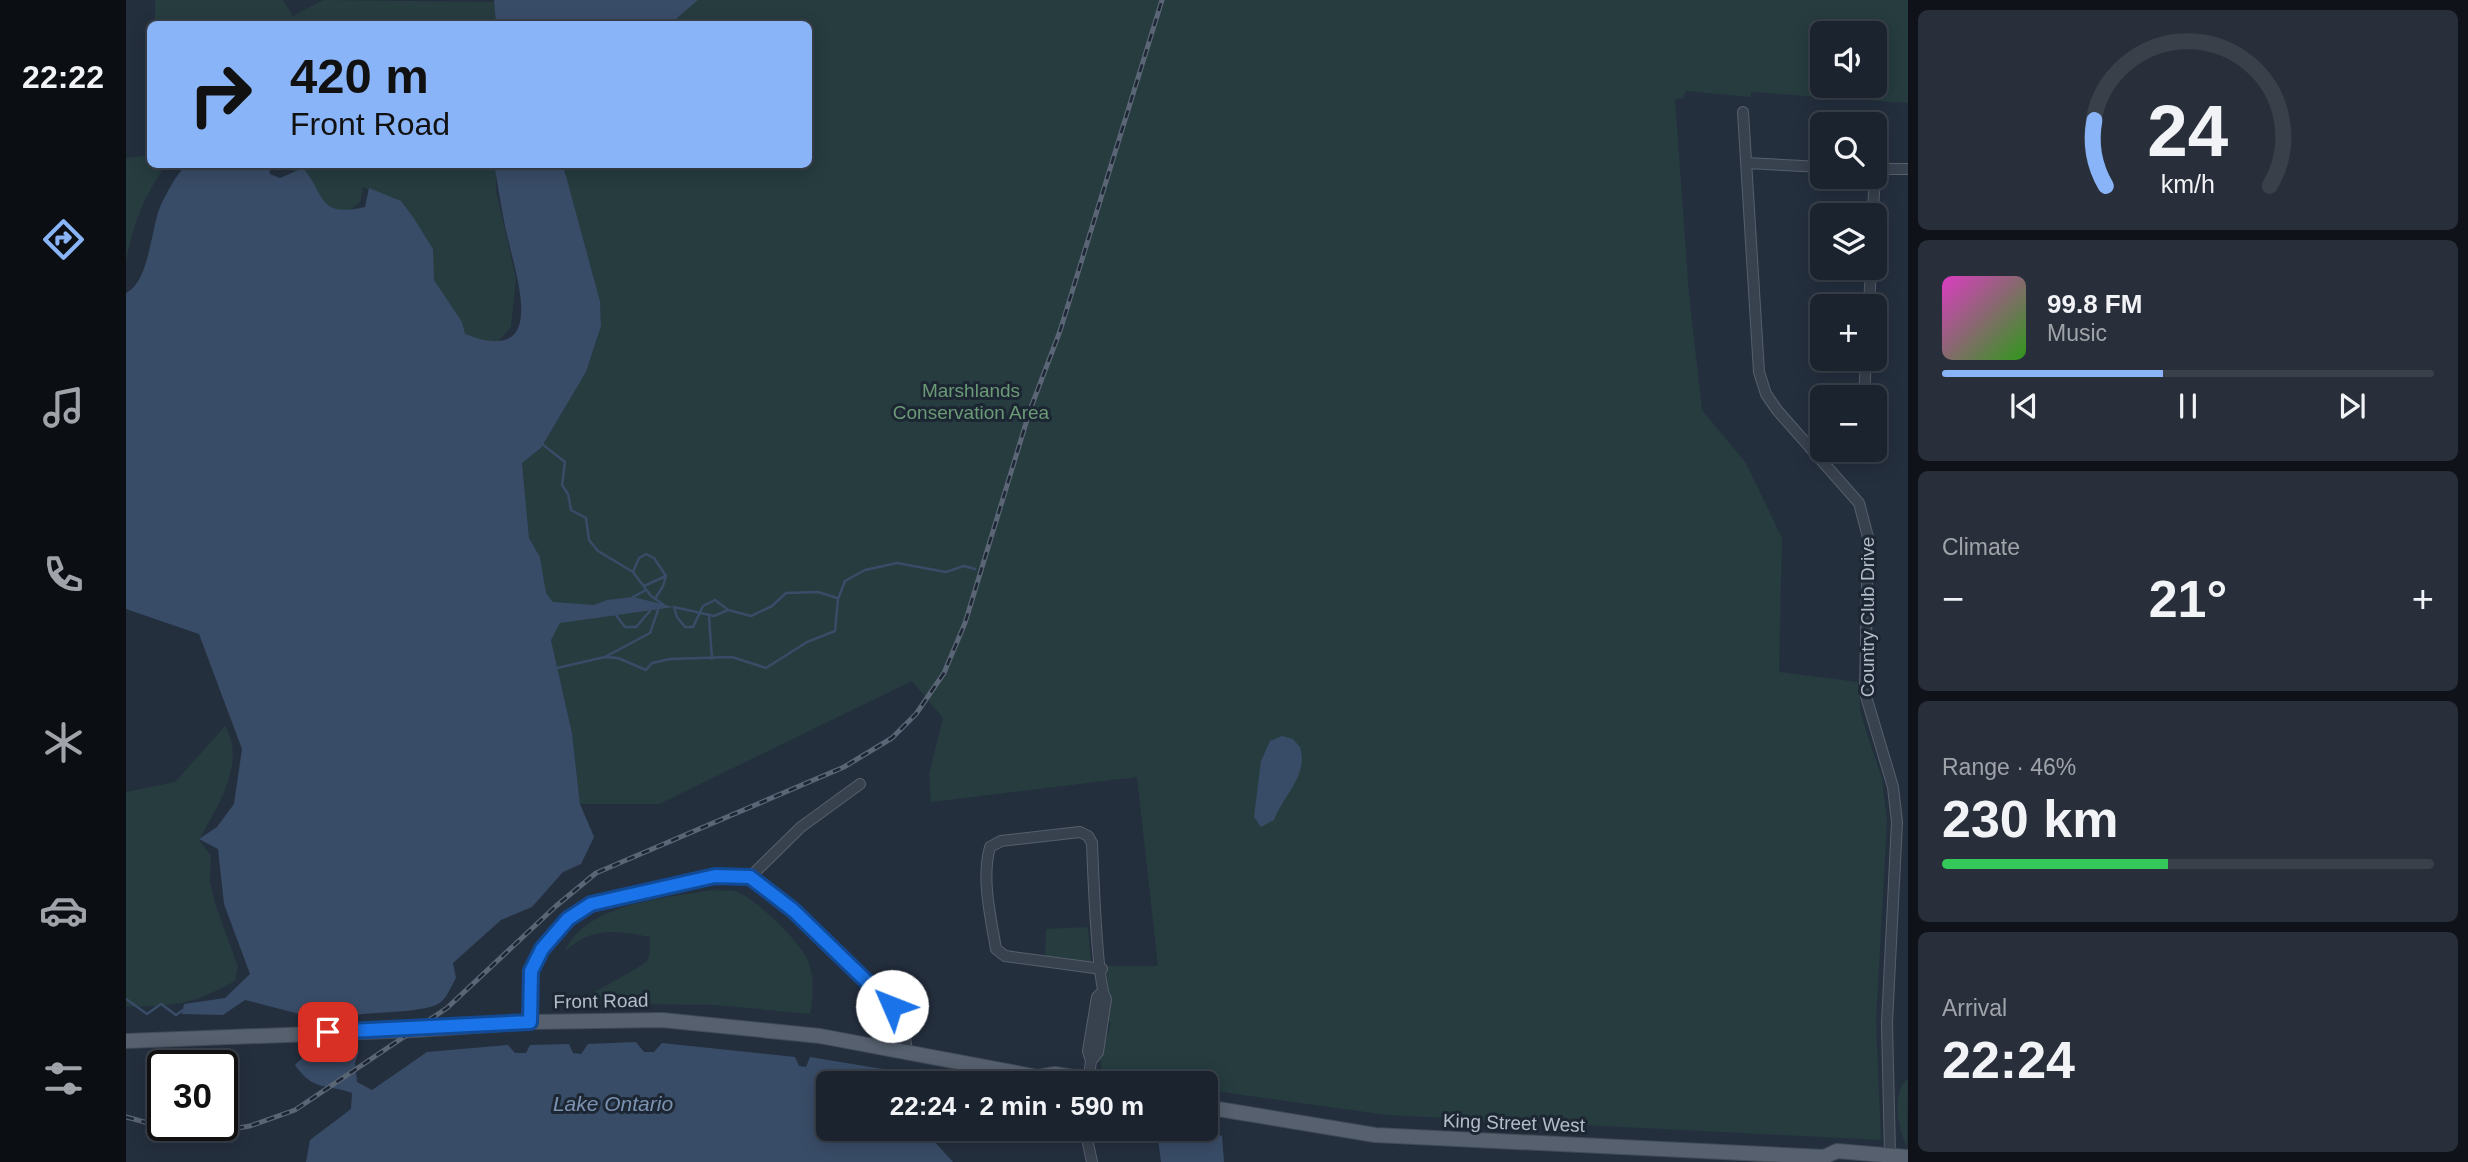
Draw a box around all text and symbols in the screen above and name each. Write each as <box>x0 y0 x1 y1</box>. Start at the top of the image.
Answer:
map controls <box>1810 21 1887 462</box>
button: sound <box>1810 21 1887 98</box>
icon: right <box>175 49 266 140</box>
text: 420 m <box>290 49 429 103</box>
text: 22:22 <box>22 59 104 95</box>
text: 24 <box>2148 91 2229 172</box>
text: Front Road <box>290 106 450 142</box>
button: search <box>1810 112 1887 189</box>
text: km/h <box>2161 170 2215 198</box>
button: layers <box>1810 203 1887 280</box>
icon: directions <box>39 215 88 264</box>
text: 99.8 FM <box>2047 289 2142 319</box>
button: + <box>1810 294 1887 371</box>
text: Music <box>2047 320 2107 346</box>
park label: Marshlands Conservation Area <box>893 380 1050 423</box>
icon: music <box>39 383 88 432</box>
button: − <box>1810 385 1887 462</box>
icon: previous <box>2005 387 2043 425</box>
icon: pause <box>2169 387 2207 425</box>
icon: next <box>2333 387 2371 425</box>
text: Climate <box>1942 534 2020 560</box>
street label: Country Club Drive <box>1857 537 1878 697</box>
icon: phone <box>39 550 88 599</box>
text: 21° <box>2149 570 2227 628</box>
text: − <box>1942 578 1964 620</box>
text: + <box>2412 578 2434 620</box>
icon: climate <box>39 718 88 767</box>
text: Range · 46% <box>1942 754 2076 780</box>
text: 230 km <box>1942 790 2118 848</box>
icon: car <box>39 886 88 935</box>
position arrow <box>855 969 929 1043</box>
street label: Front Road <box>553 990 649 1012</box>
text: Arrival <box>1942 995 2007 1021</box>
pin <box>298 1002 358 1062</box>
icon: arrive <box>309 1013 347 1051</box>
text: 22:24 <box>1942 1031 2075 1089</box>
speed limit sign: 30 <box>147 1050 238 1141</box>
icon: filters <box>39 1054 88 1103</box>
text: 22:24 · 2 min · 590 m <box>890 1091 1144 1121</box>
water label: Lake Ontario <box>553 1092 673 1115</box>
street label: King Street West <box>1443 1110 1586 1136</box>

